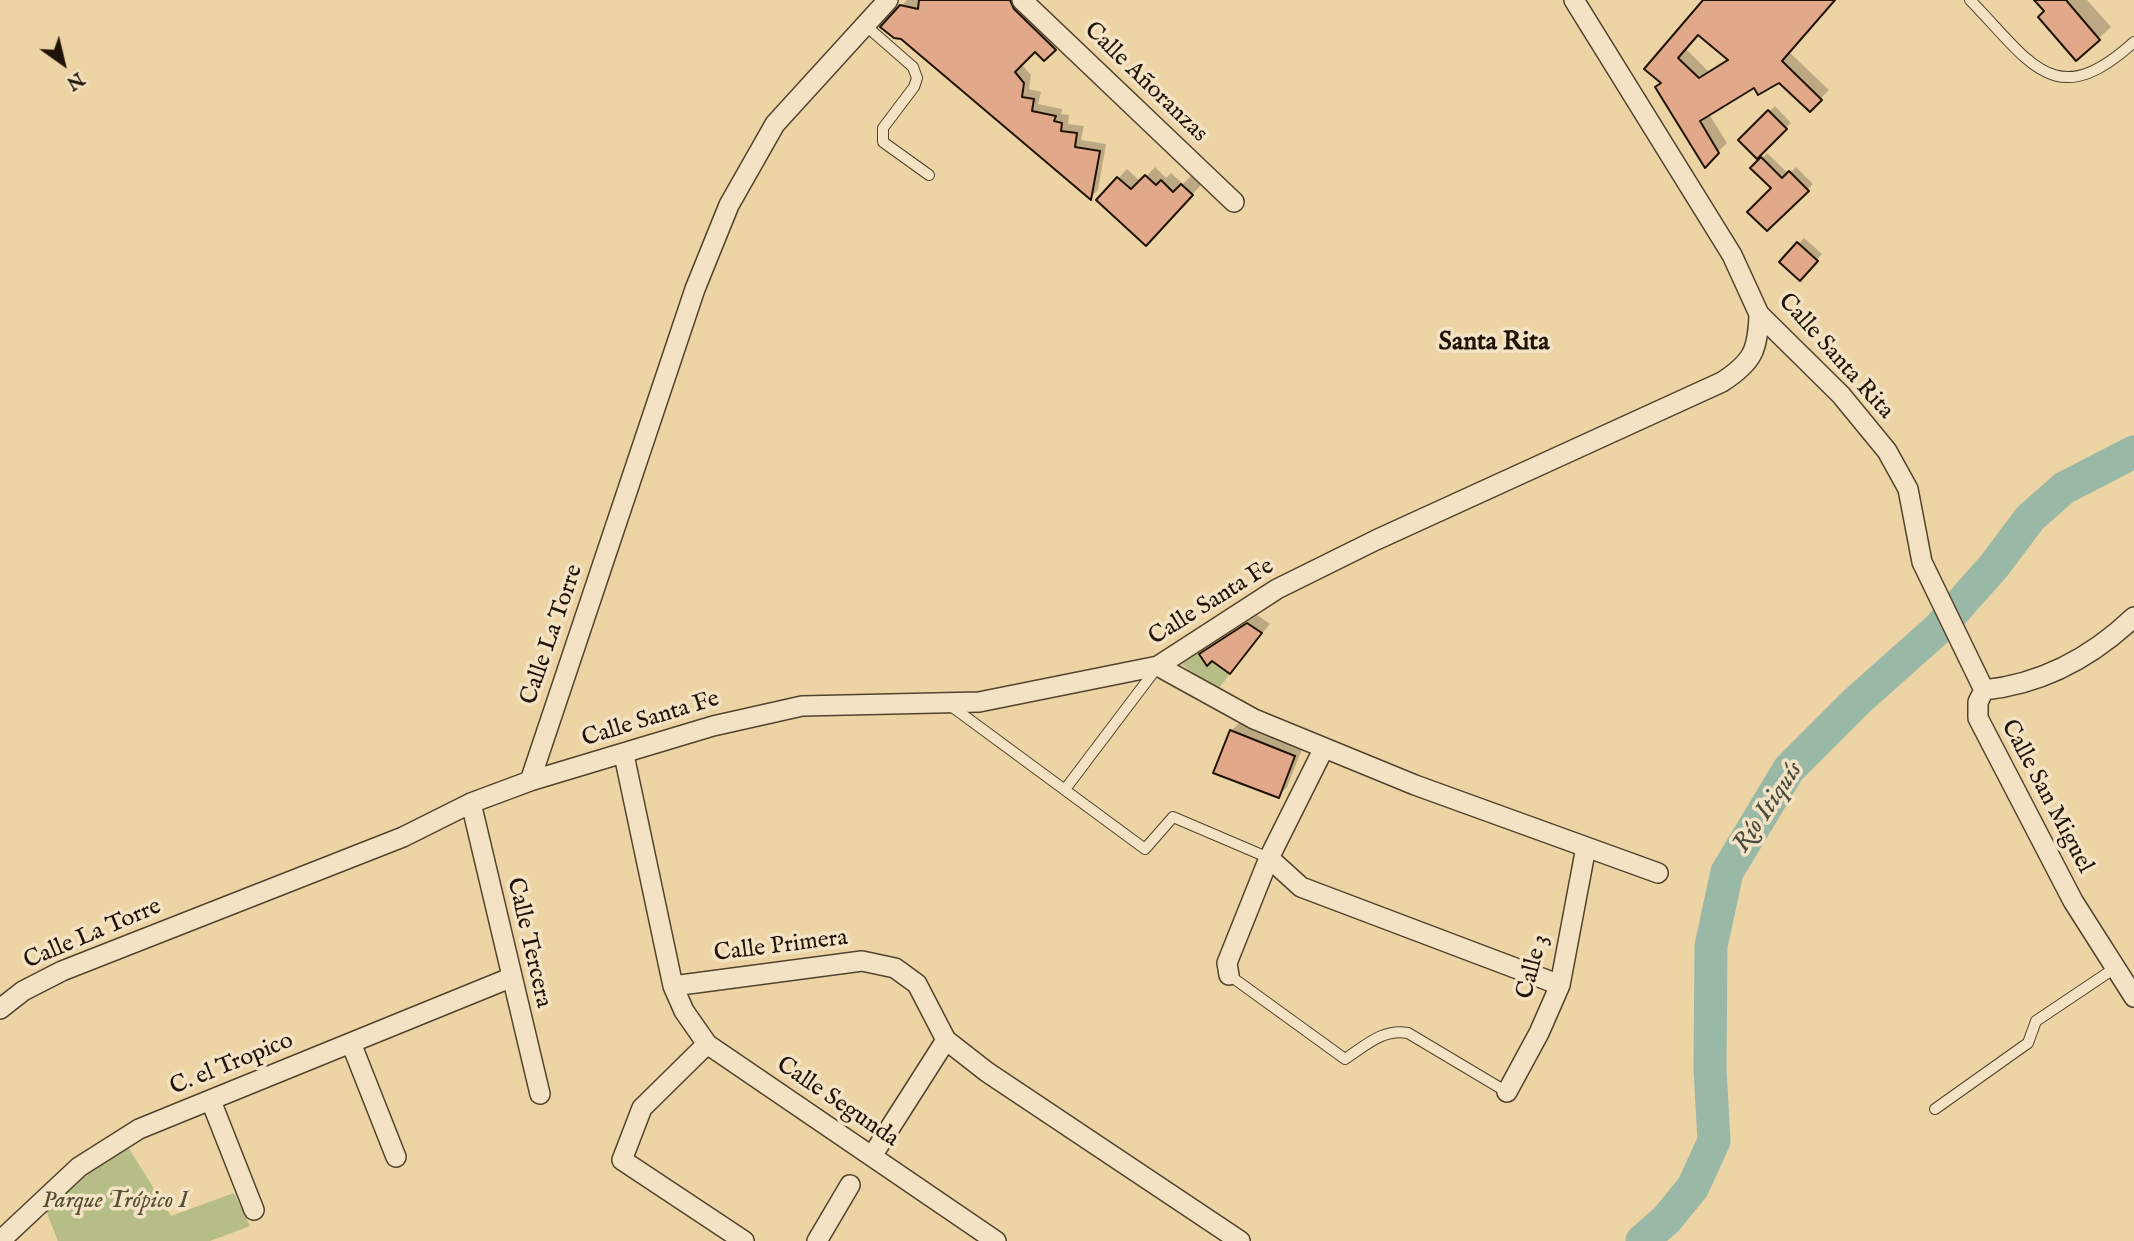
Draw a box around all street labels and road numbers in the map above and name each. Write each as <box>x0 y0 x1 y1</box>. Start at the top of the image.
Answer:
street label: Calle Añoranzas <box>1077 17 1213 149</box>
street label: Calle Santa Rita <box>1771 288 1899 426</box>
street label: Calle Santa Fe <box>1144 553 1280 653</box>
street label: Calle La Torre <box>516 561 590 709</box>
street label: Calle Santa Fe <box>579 685 723 755</box>
street label: Calle San Miguel <box>1993 715 2099 879</box>
street label: Calle Tercera <box>499 875 557 1011</box>
street label: Calle La Torre <box>20 893 166 977</box>
street label: Calle Primera <box>712 925 850 969</box>
street label: Calle 3 <box>1512 932 1556 1002</box>
street label: C. el Tropico <box>166 1027 298 1103</box>
street label: Calle Segunda <box>770 1051 904 1155</box>

